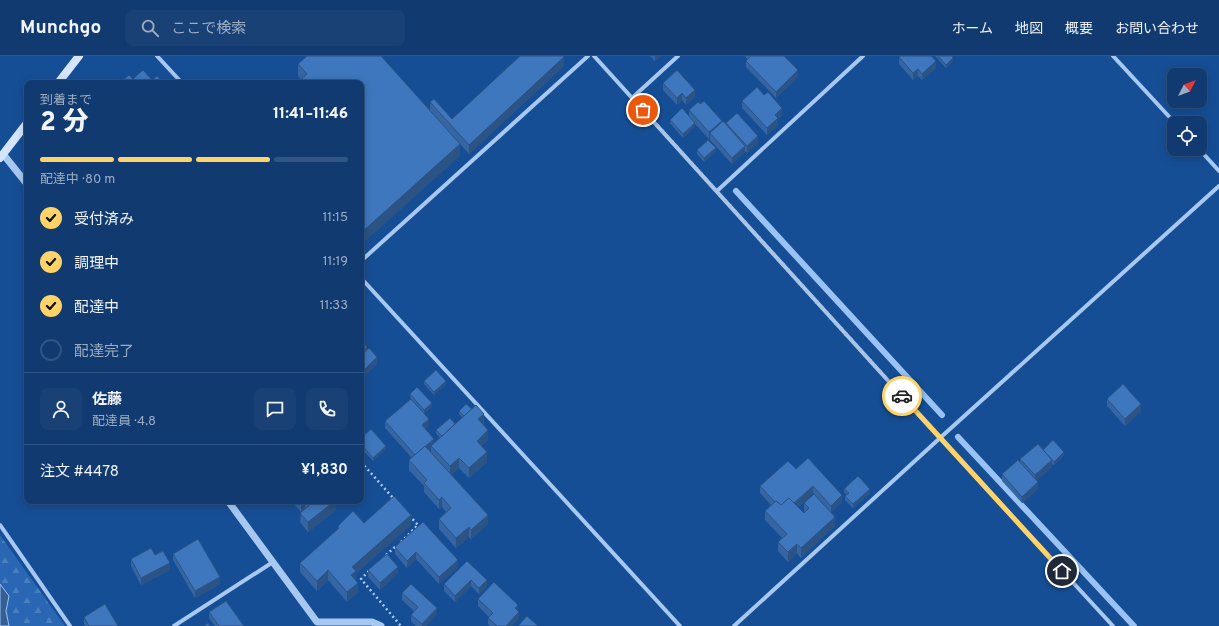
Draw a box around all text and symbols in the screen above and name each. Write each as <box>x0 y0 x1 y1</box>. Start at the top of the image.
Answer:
search box <box>125 10 405 46</box>
text: Munchgo <box>20 16 101 40</box>
icon: search <box>139 17 161 39</box>
text: ここで検索 <box>171 20 246 39</box>
text: ホーム <box>951 21 993 38</box>
text: 地図 <box>1015 21 1043 38</box>
text: 概要 <box>1065 21 1093 38</box>
text: お問い合わせ <box>1115 21 1199 38</box>
north arrow <box>1167 68 1207 108</box>
map controls <box>1167 68 1207 156</box>
text: 到着まで <box>40 93 92 109</box>
pin <box>626 93 660 127</box>
icon: bag <box>632 99 654 121</box>
text: 11:41–11:46 <box>273 105 348 124</box>
text: 2 分 <box>40 107 89 140</box>
button: locate <box>1167 116 1207 156</box>
text: 配達中 · 80 m <box>40 172 115 188</box>
icon: check <box>40 207 62 229</box>
text: 11:15 <box>322 210 348 226</box>
text: 受付済み <box>74 211 134 230</box>
icon: check <box>40 251 62 273</box>
text: 11:19 <box>323 254 348 270</box>
text: 調理中 <box>74 255 119 274</box>
icon: check <box>40 295 62 317</box>
text: 11:33 <box>320 298 348 314</box>
text: 配達中 <box>74 299 119 318</box>
text: 配達完了 <box>74 343 134 362</box>
courier <box>882 376 922 416</box>
icon: car <box>891 385 913 407</box>
button: person <box>40 388 82 430</box>
button: chat <box>254 388 296 430</box>
button: phone <box>306 388 348 430</box>
text: 佐藤 <box>92 391 122 410</box>
text: 配達員 · 4.8 <box>92 414 156 430</box>
text: ¥1,830 <box>301 461 348 480</box>
text: 注文 #4478 <box>40 463 119 482</box>
pin <box>1045 554 1079 588</box>
icon: home <box>1051 560 1073 582</box>

